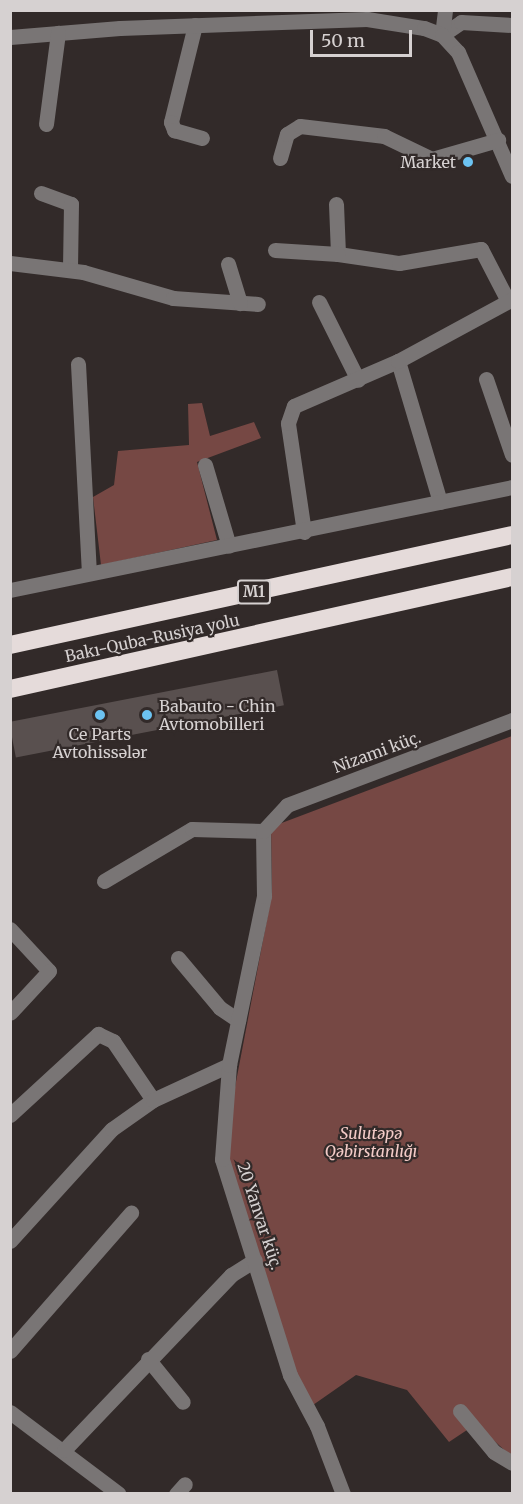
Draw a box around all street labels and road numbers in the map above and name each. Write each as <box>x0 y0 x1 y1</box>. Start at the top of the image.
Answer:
road number: M1 <box>236 580 272 604</box>
street label: Bakı-Quba-Rusiya yolu <box>63 610 241 666</box>
street label: Nizami küç. <box>331 727 423 777</box>
street label: 20 Yanvar küç. <box>234 1160 286 1272</box>

